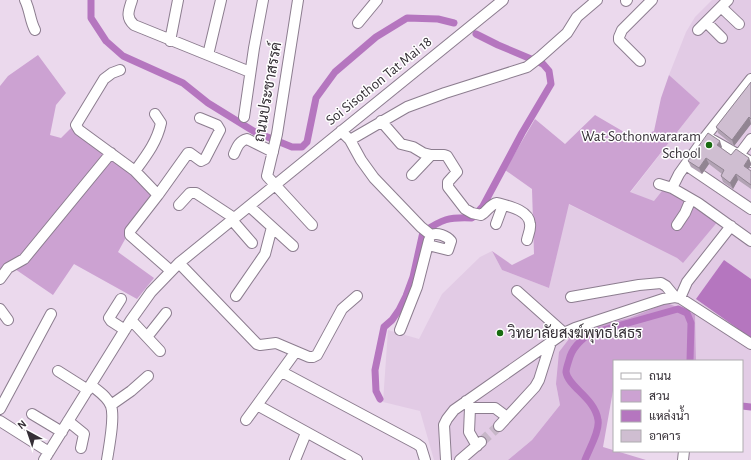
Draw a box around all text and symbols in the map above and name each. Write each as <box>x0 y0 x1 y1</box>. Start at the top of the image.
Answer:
street label: Soi Sisothon Tat Mai 18 <box>323 34 435 128</box>
street label: ถนนประชาสรรค์ <box>249 40 284 143</box>
place label: Wat Sothonwararam School <box>581 129 701 161</box>
marker: Wat Sothonwararam School <box>704 140 714 150</box>
place label: วิทยาลัยสงฆ์พุทธโสธร <box>508 323 642 344</box>
marker: วิทยาลัยสงฆ์พุทธโสธร <box>495 328 505 338</box>
legend <box>613 360 743 452</box>
text: ถนน <box>649 370 672 382</box>
text: สวน <box>649 390 670 402</box>
text: แหล่งน้ำ <box>649 405 689 422</box>
north arrow <box>8 412 48 452</box>
text: N <box>15 418 28 431</box>
text: อาคาร <box>649 430 681 442</box>

